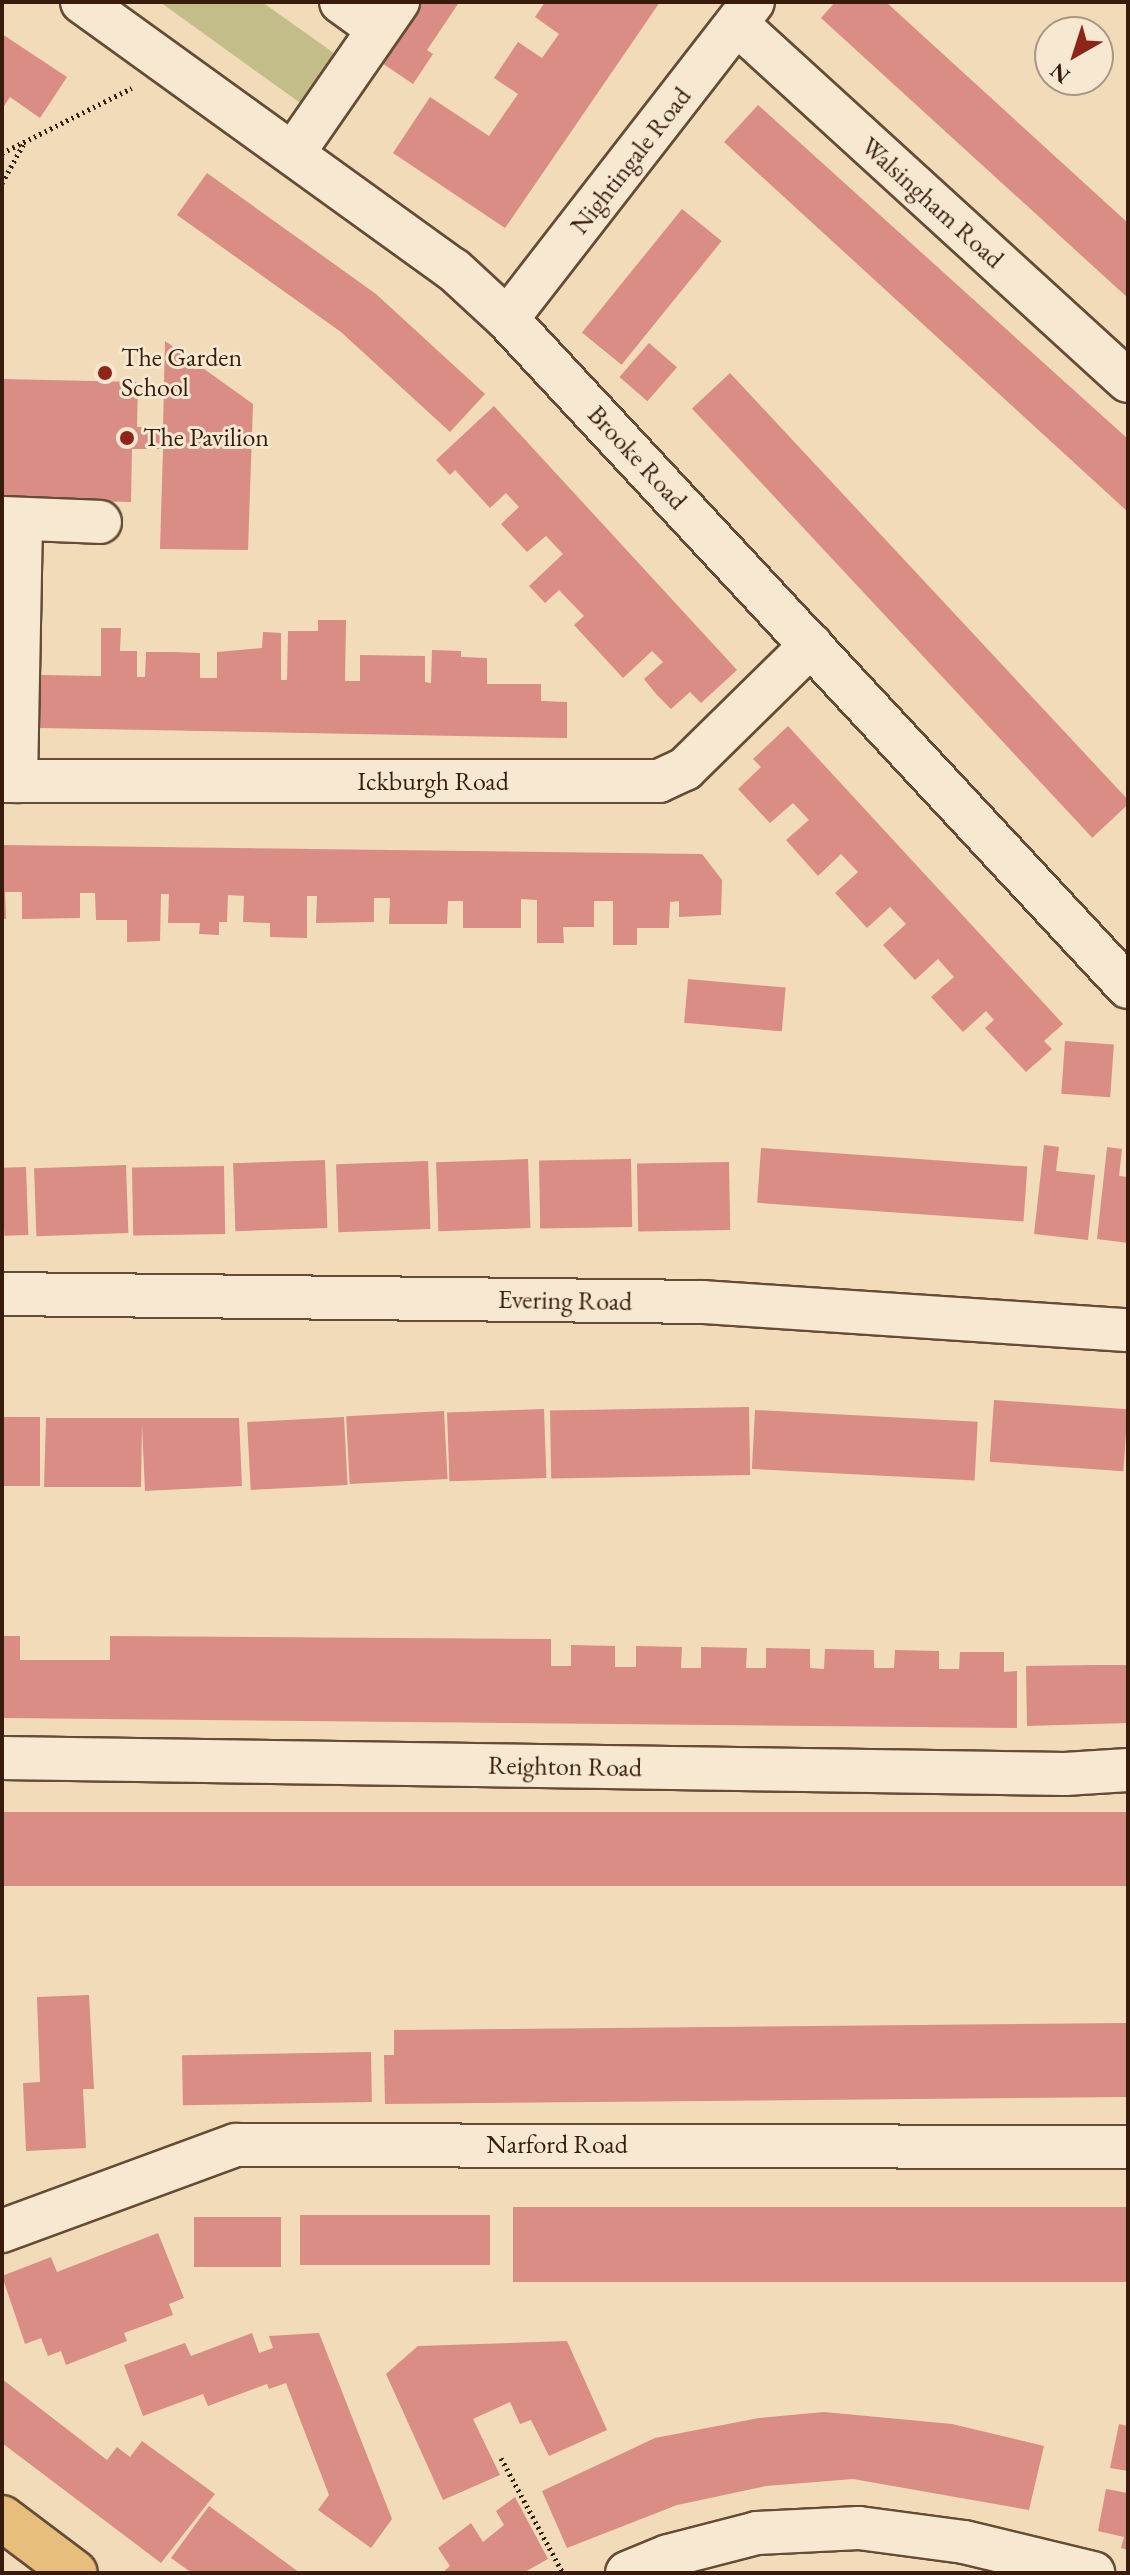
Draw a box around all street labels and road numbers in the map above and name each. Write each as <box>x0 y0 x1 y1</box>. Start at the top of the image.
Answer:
street label: Nightingale Road <box>564 81 698 241</box>
street label: Walsingham Road <box>854 131 1010 275</box>
street label: Brooke Road <box>581 399 693 517</box>
street label: Ickburgh Road <box>357 766 509 798</box>
street label: Evering Road <box>498 1284 632 1318</box>
street label: Reighton Road <box>488 1750 642 1784</box>
street label: Narford Road <box>486 2129 628 2161</box>

